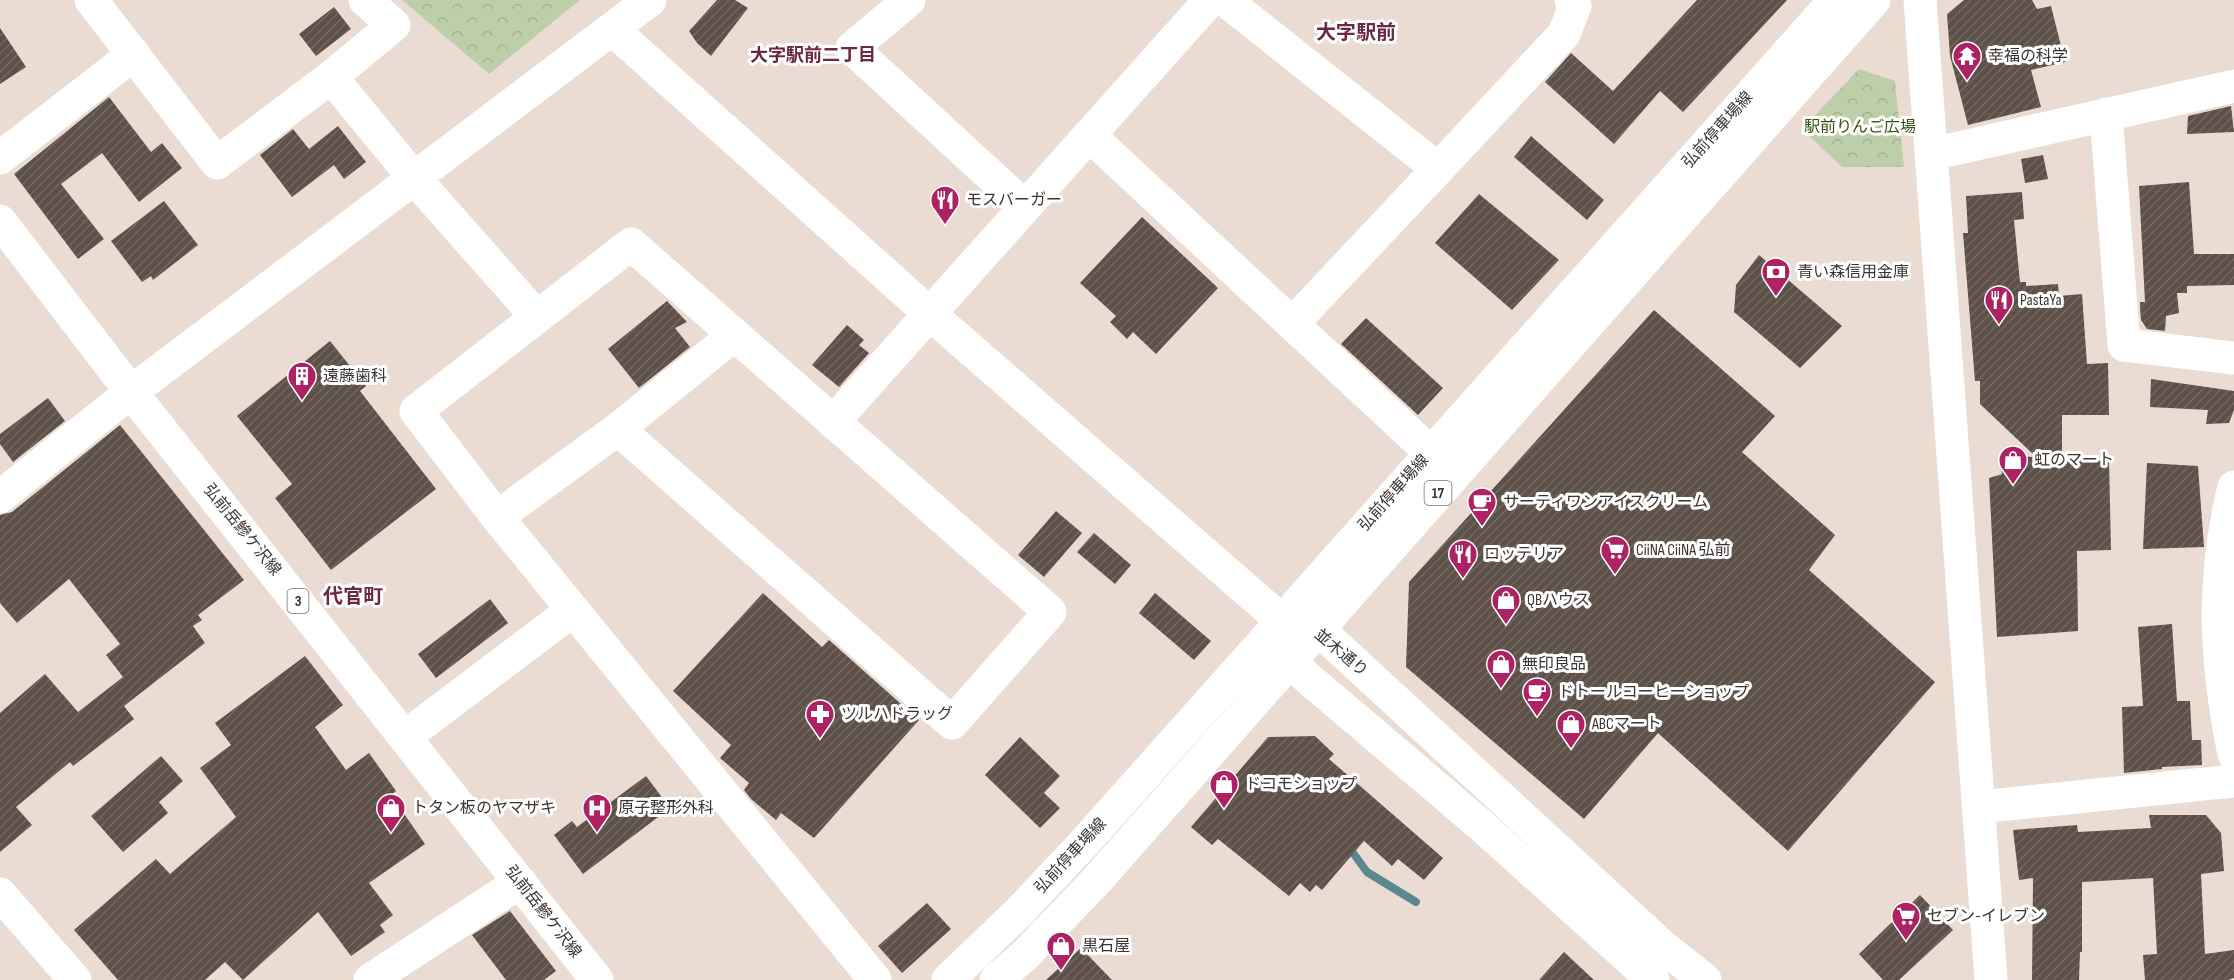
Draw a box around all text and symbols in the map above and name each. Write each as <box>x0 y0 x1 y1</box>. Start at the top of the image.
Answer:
district label: 大字駅前 <box>1316 21 1396 45</box>
temple icon: 幸福の科学 <box>1951 40 1983 82</box>
district label: 大字駅前二丁目 <box>750 45 876 66</box>
place label: 幸福の科学 <box>1988 47 2068 66</box>
street label: 弘前停車場線 <box>1679 88 1757 172</box>
park label: 駅前りんご広場 <box>1804 118 1916 137</box>
restaurant icon: モスバーガー <box>929 184 961 226</box>
place label: モスバーガー <box>966 191 1062 210</box>
bank icon: 青い森信用金庫 <box>1760 256 1792 298</box>
place label: 青い森信用金庫 <box>1797 263 1909 282</box>
restaurant icon: PastaYa <box>1983 284 2015 326</box>
place label: PastaYa <box>2020 291 2062 310</box>
building icon: 遠藤歯科 <box>286 360 318 402</box>
place label: 遠藤歯科 <box>323 367 387 386</box>
shop icon: 虹のマート <box>1997 444 2029 486</box>
street label: 弘前停車場線 <box>1355 451 1433 535</box>
place label: 虹のマート <box>2034 451 2114 470</box>
street label: 弘前岳鰺ケ沢線 <box>199 480 285 580</box>
road number: 17 <box>1424 481 1452 505</box>
cafe icon: サーティワンアイスクリーム <box>1466 486 1498 528</box>
place label: サーティワンアイスクリーム <box>1503 493 1708 512</box>
supermarket icon: CiiNA CiiNA 弘前 <box>1599 534 1631 576</box>
restaurant icon: ロッテリア <box>1447 538 1479 580</box>
place label: CiiNA CiiNA 弘前 <box>1636 541 1731 560</box>
place label: ロッテリア <box>1484 545 1564 564</box>
shop icon: QBハウス <box>1490 584 1522 626</box>
district label: 代官町 <box>323 585 383 609</box>
road number: 3 <box>288 589 308 613</box>
place label: QBハウス <box>1527 591 1590 610</box>
street label: 並木通り <box>1310 625 1372 681</box>
shop icon: 無印良品 <box>1485 648 1517 690</box>
place label: 無印良品 <box>1522 655 1586 674</box>
cafe icon: ドトールコーヒーショップ <box>1521 676 1553 718</box>
place label: ドトールコーヒーショップ <box>1558 683 1749 702</box>
pharmacy icon: ツルハドラッグ <box>804 698 836 740</box>
place label: ツルハドラッグ <box>841 705 953 724</box>
shop icon: ABCマート <box>1555 708 1587 750</box>
place label: ABCマート <box>1591 715 1662 734</box>
shop icon: ドコモショップ <box>1208 768 1240 810</box>
place label: ドコモショップ <box>1245 775 1357 794</box>
shop icon: トタン板のヤマザキ <box>375 792 407 834</box>
hospital icon: 原子整形外科 <box>581 792 613 834</box>
place label: トタン板のヤマザキ <box>412 799 556 818</box>
place label: 原子整形外科 <box>618 799 714 818</box>
street label: 弘前停車場線 <box>1031 814 1111 898</box>
street label: 弘前岳鰺ケ沢線 <box>501 862 585 962</box>
supermarket icon: セブン-イレブン <box>1890 900 1922 942</box>
place label: セブン-イレブン <box>1927 907 2045 926</box>
shop icon: 黒石屋 <box>1045 930 1077 972</box>
place label: 黒石屋 <box>1082 937 1130 956</box>

